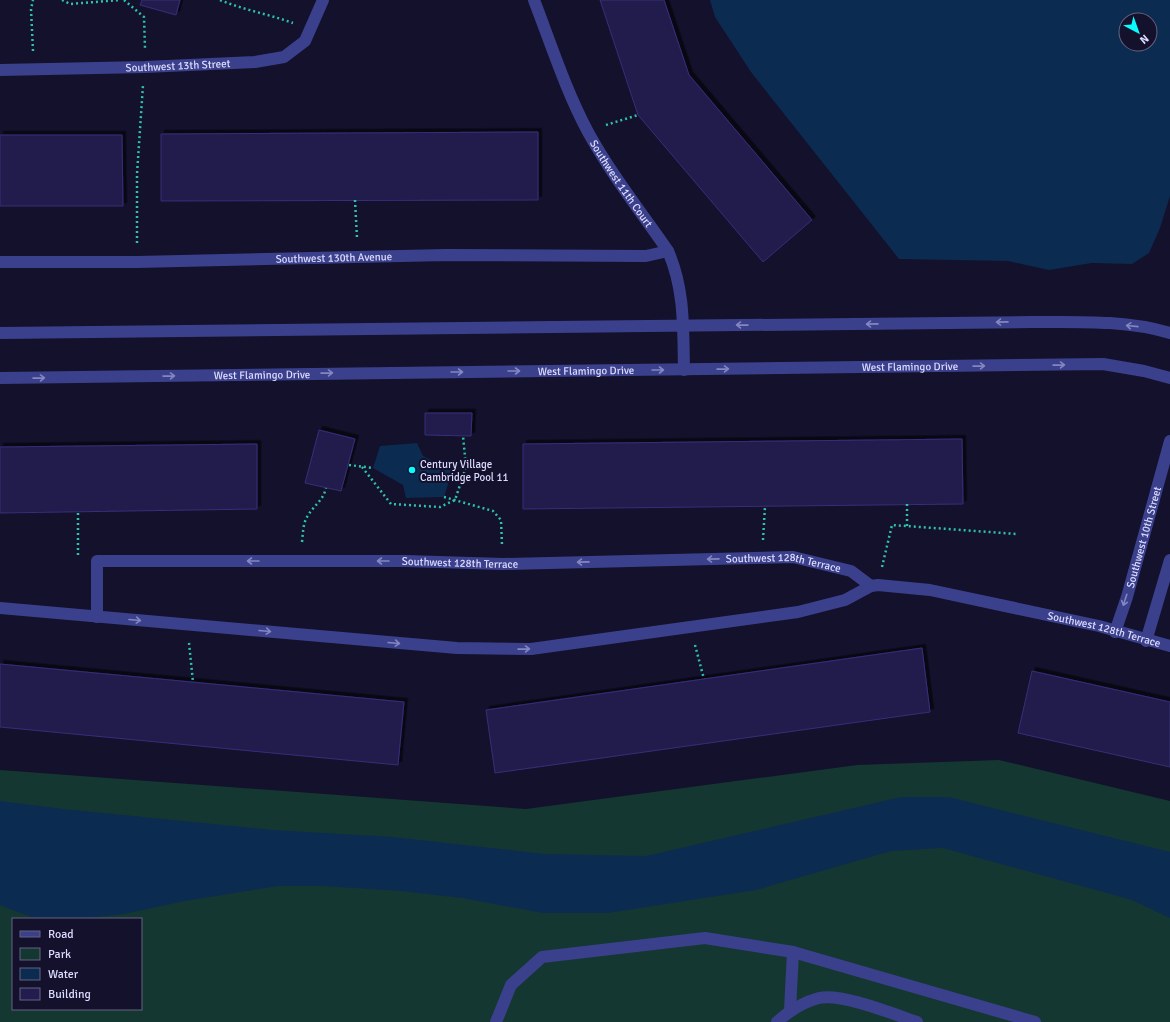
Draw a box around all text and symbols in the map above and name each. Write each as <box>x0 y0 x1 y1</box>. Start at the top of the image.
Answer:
north arrow <box>1118 12 1158 52</box>
text: N <box>1137 32 1151 47</box>
street label: Southwest 13th Street <box>125 57 231 74</box>
street label: Southwest 11th Court <box>587 137 656 230</box>
street label: Southwest 130th Avenue <box>276 250 392 265</box>
one-way arrow <box>996 318 1009 326</box>
one-way arrow <box>866 320 879 328</box>
one-way arrow <box>736 321 749 329</box>
one-way arrow <box>1126 322 1139 329</box>
street label: West Flamingo Drive <box>862 359 958 374</box>
one-way arrow <box>1052 361 1065 369</box>
one-way arrow <box>972 362 985 370</box>
street label: West Flamingo Drive <box>538 363 634 378</box>
one-way arrow <box>651 366 664 374</box>
one-way arrow <box>716 366 729 373</box>
one-way arrow <box>507 367 520 375</box>
street label: West Flamingo Drive <box>214 368 310 382</box>
one-way arrow <box>450 368 463 376</box>
one-way arrow <box>320 369 333 377</box>
one-way arrow <box>162 372 175 379</box>
one-way arrow <box>32 374 45 381</box>
place label: Century Village Cambridge Pool 11 <box>420 458 508 484</box>
marker: Century Village Cambridge Pool 11 <box>407 465 417 475</box>
street label: Southwest 10th Street <box>1123 485 1164 590</box>
street label: Southwest 128th Terrace <box>726 550 842 575</box>
street label: Southwest 128th Terrace <box>402 555 518 571</box>
one-way arrow <box>707 555 720 563</box>
one-way arrow <box>247 557 260 565</box>
one-way arrow <box>377 557 390 565</box>
one-way arrow <box>577 558 590 566</box>
one-way arrow <box>1121 594 1129 606</box>
street label: Southwest 128th Terrace <box>1046 609 1162 650</box>
one-way arrow <box>129 617 142 624</box>
one-way arrow <box>258 628 271 635</box>
one-way arrow <box>388 639 401 646</box>
one-way arrow <box>517 645 530 653</box>
legend <box>12 918 142 1010</box>
text: Road <box>48 927 74 942</box>
text: Park <box>48 947 71 962</box>
text: Water <box>48 967 79 982</box>
text: Building <box>48 987 91 1002</box>

